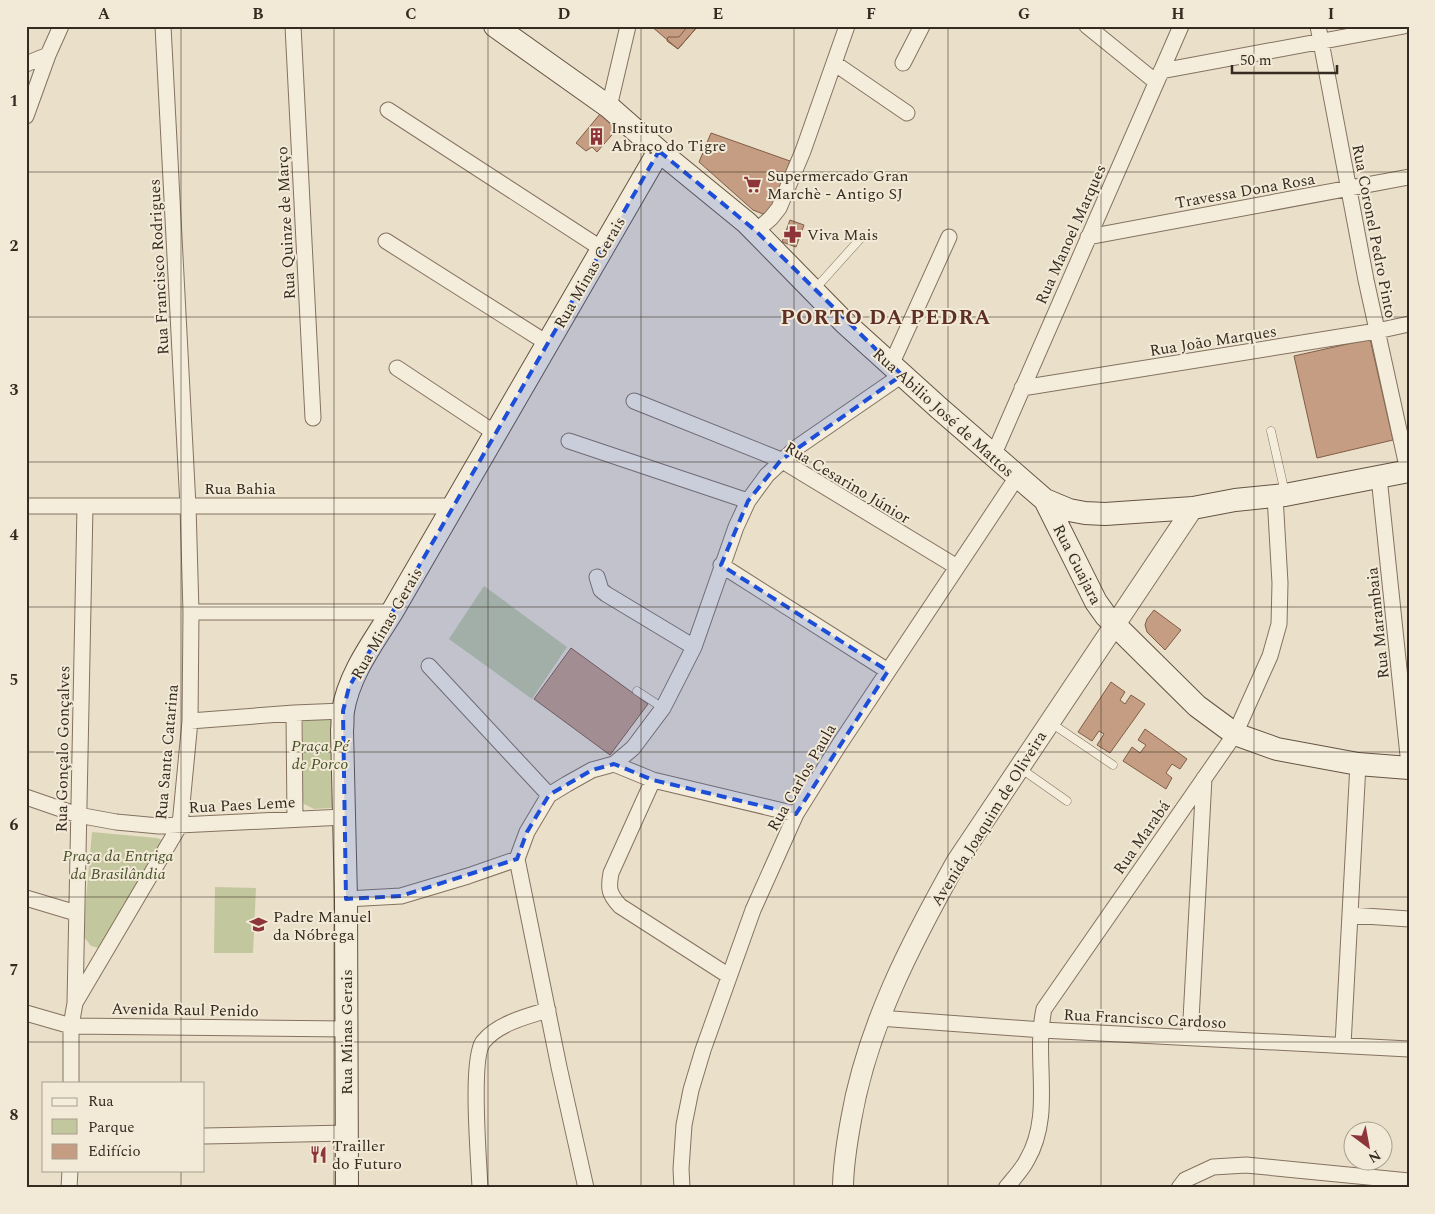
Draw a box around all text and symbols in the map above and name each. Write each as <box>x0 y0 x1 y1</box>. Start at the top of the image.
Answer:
text: A <box>98 2 111 26</box>
text: B <box>252 2 264 26</box>
text: C <box>405 2 417 26</box>
text: D <box>558 2 571 26</box>
text: E <box>713 2 723 26</box>
text: F <box>866 2 876 26</box>
text: G <box>1018 2 1030 26</box>
text: H <box>1171 2 1185 26</box>
text: I <box>1328 2 1334 26</box>
scale bar <box>1232 42 1338 74</box>
text: 50 m <box>1240 49 1272 72</box>
text: 1 <box>10 89 18 113</box>
place label: Instituto Abraço do Tigre <box>611 116 726 158</box>
building icon: Instituto Abraço do Tigre <box>587 126 607 146</box>
street label: Rua Coronel Pedro Pinto <box>1345 142 1403 320</box>
street label: Rua Quinze de Março <box>270 146 302 300</box>
street label: Rua Manoel Marques <box>1029 161 1113 308</box>
place label: Supermercado Gran Marchè - Antigo SJ <box>767 164 909 206</box>
street label: Travessa Dona Rosa <box>1173 167 1317 215</box>
supermarket icon: Supermercado Gran Marchè - Antigo SJ <box>743 174 763 194</box>
street label: Rua Francisco Rodrigues <box>142 178 176 356</box>
street label: Rua Minas Gerais <box>548 212 632 333</box>
place label: Viva Mais <box>807 223 878 247</box>
pharmacy icon: Viva Mais <box>783 224 803 244</box>
text: 2 <box>10 234 19 258</box>
district label: PORTO DA PEDRA <box>781 302 991 334</box>
street label: Rua João Marques <box>1148 319 1279 363</box>
street label: Rua Abilio José de Mattos <box>867 342 1019 483</box>
text: 3 <box>10 378 19 402</box>
street label: Rua Cesarino Júnior <box>780 436 915 530</box>
street label: Rua Bahia <box>204 477 276 501</box>
street label: Rua Guajara <box>1047 520 1108 609</box>
text: 4 <box>10 523 19 547</box>
street label: Rua Minas Gerais <box>345 563 429 684</box>
street label: Rua Marambaia <box>1360 566 1396 680</box>
street label: Rua Gonçalo Gonçalves <box>50 665 76 833</box>
text: 5 <box>10 668 18 692</box>
street label: Rua Santa Catarina <box>149 683 185 821</box>
street label: Rua Carlos Paula <box>761 719 843 836</box>
street label: Avenida Joaquim de Oliveira <box>925 726 1053 911</box>
park label: Praça Pé de Porco <box>291 734 351 776</box>
street label: Rua Paes Leme <box>188 790 296 820</box>
street label: Rua Marabá <box>1107 795 1176 880</box>
text: 6 <box>10 813 19 837</box>
park label: Praça da Entriga da Brasilândia <box>63 844 173 886</box>
place label: Padre Manuel da Nóbrega <box>273 905 372 947</box>
school or university icon: Padre Manuel da Nóbrega <box>249 915 269 935</box>
text: 7 <box>10 958 19 982</box>
street label: Rua Minas Gerais <box>335 969 359 1095</box>
street label: Avenida Raul Penido <box>111 997 259 1023</box>
street label: Rua Francisco Cardoso <box>1063 1003 1227 1035</box>
legend <box>42 1082 205 1172</box>
text: Rua <box>88 1090 114 1113</box>
text: 8 <box>10 1103 19 1127</box>
text: Parque <box>88 1116 135 1139</box>
north arrow <box>1342 1122 1392 1172</box>
place label: Trailler do Futuro <box>332 1134 402 1176</box>
text: Edifício <box>88 1140 141 1163</box>
restaurant icon: Trailler do Futuro <box>308 1144 328 1164</box>
text: N <box>1364 1145 1385 1169</box>

